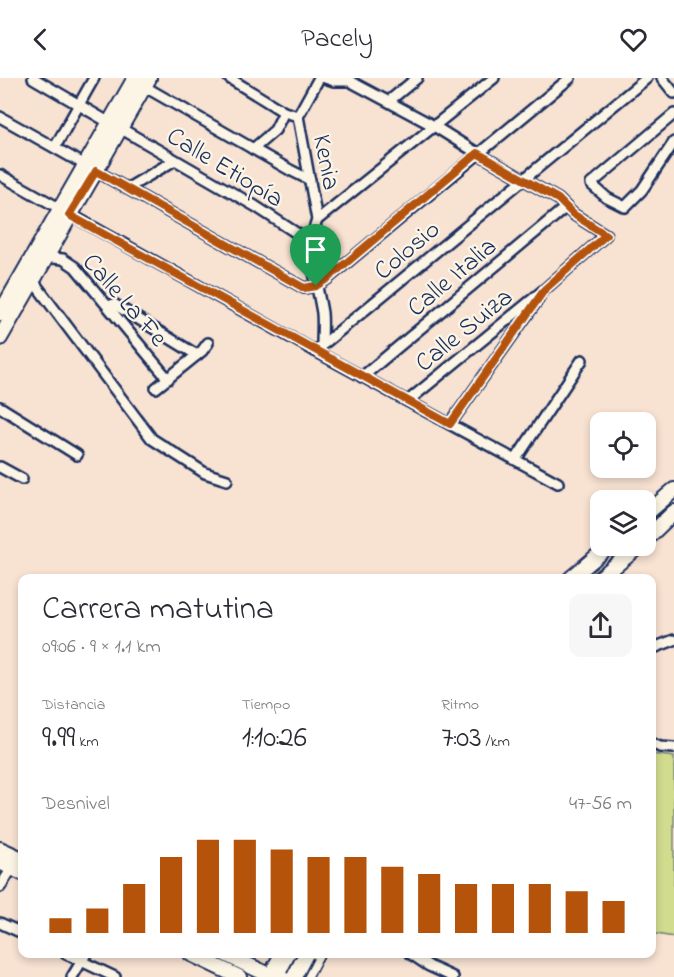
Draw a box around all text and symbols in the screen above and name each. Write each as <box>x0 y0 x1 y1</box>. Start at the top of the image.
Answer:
text: Pacely <box>301 20 373 59</box>
icon: back <box>24 23 57 56</box>
icon: heart <box>617 23 650 56</box>
street label: Calle Etiopía <box>159 119 290 219</box>
street label: Kenia <box>301 132 349 194</box>
street label: Colosio <box>366 212 449 290</box>
pin <box>290 224 341 286</box>
street label: Calle Italia <box>400 229 506 327</box>
icon: arrive <box>299 233 332 266</box>
street label: Calle La Fe <box>72 246 176 357</box>
street label: Calle Suiza <box>408 280 522 383</box>
map controls <box>590 412 656 556</box>
button: locate <box>590 412 656 478</box>
button: layers <box>590 490 656 556</box>
text: Carrera matutina <box>42 586 274 634</box>
button: share <box>569 594 632 657</box>
text: 09:06 · 9 × 1.1 km <box>42 633 161 662</box>
text: Distancia <box>42 693 105 717</box>
text: Tiempo <box>242 693 290 717</box>
text: Ritmo <box>441 693 479 717</box>
text: 9.99 <box>42 717 75 761</box>
text: 1:10:26 <box>242 717 307 761</box>
text: 7:03 <box>441 717 482 761</box>
text: km <box>75 730 99 754</box>
text: /km <box>482 730 510 754</box>
text: Desnivel <box>42 790 110 819</box>
text: 47–56 m <box>569 790 632 819</box>

